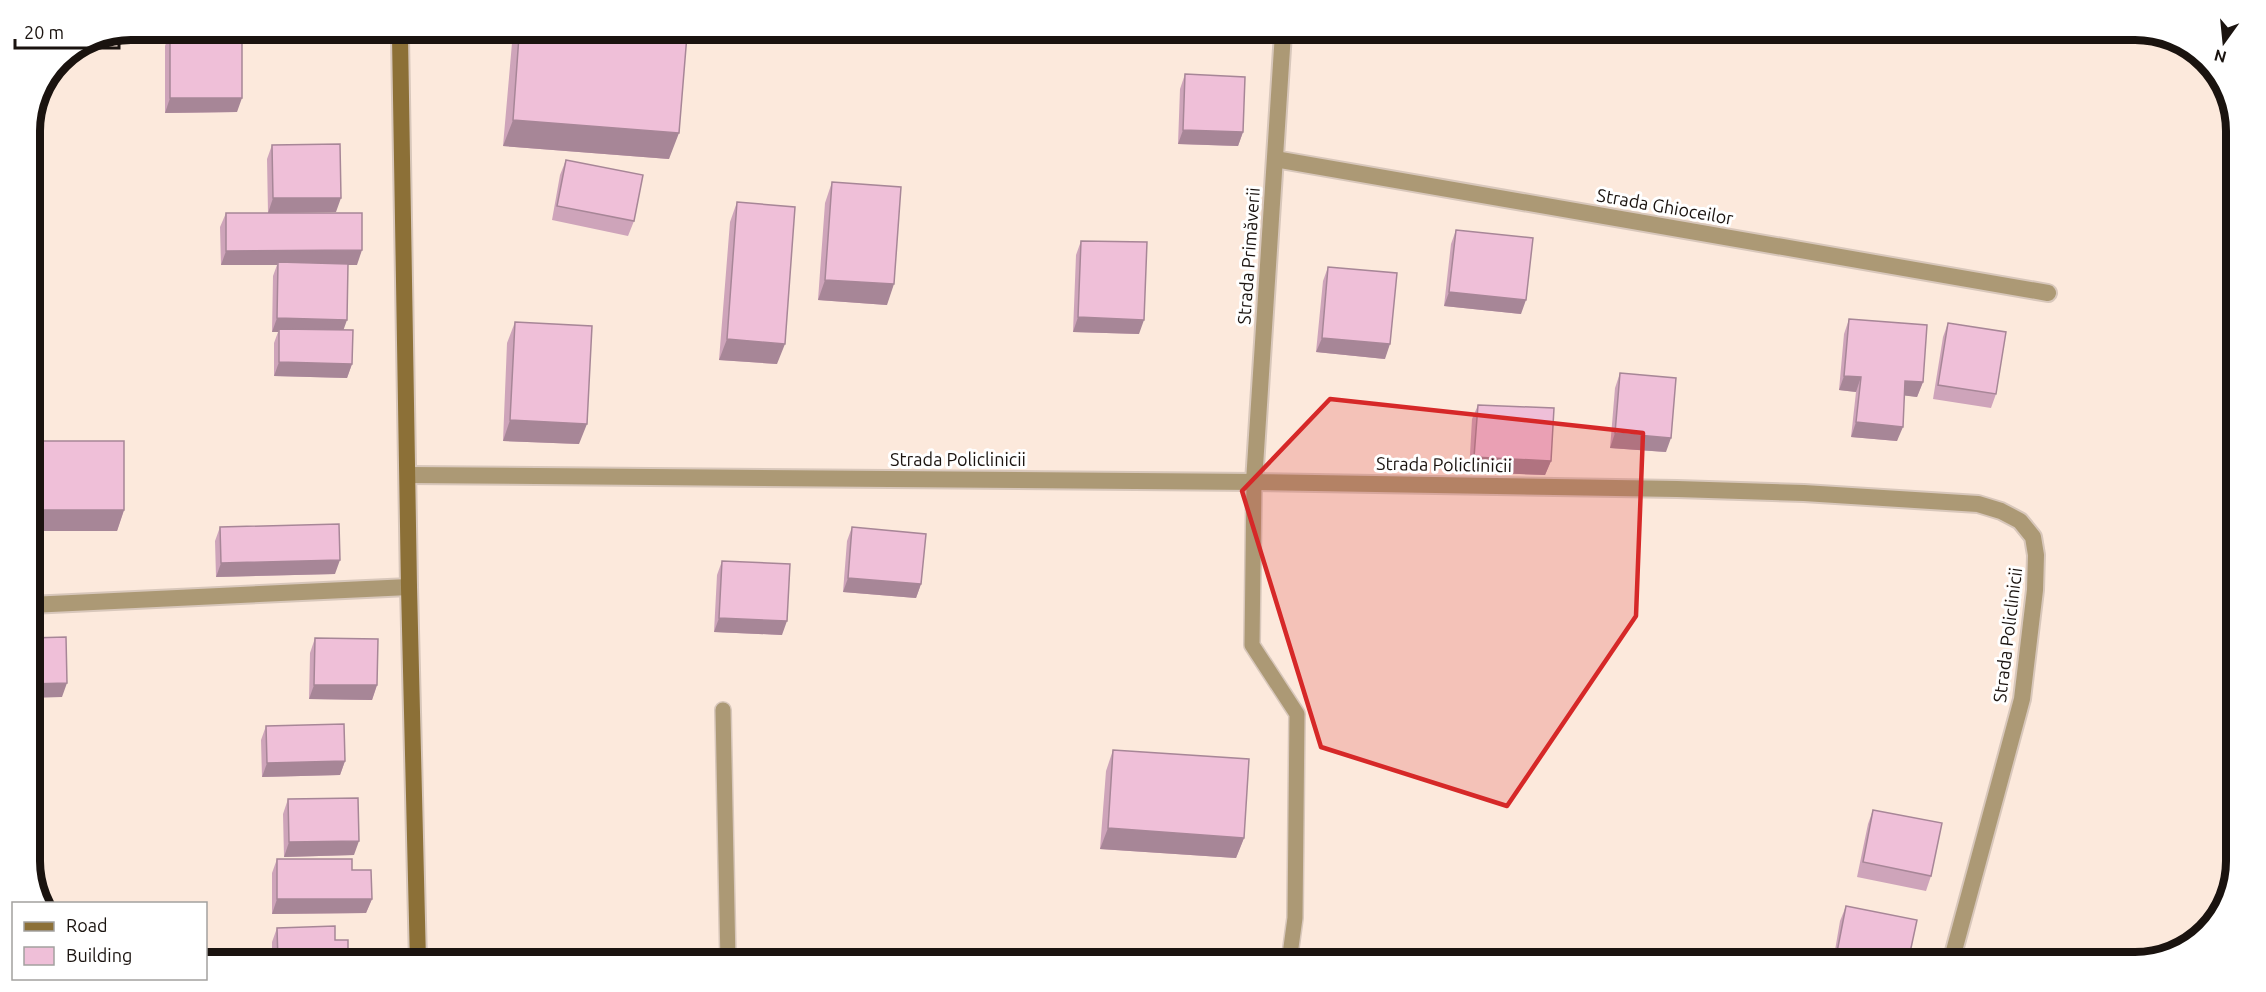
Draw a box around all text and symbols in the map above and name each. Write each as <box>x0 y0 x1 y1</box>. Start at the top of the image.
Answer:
scale bar <box>15 12 118 50</box>
north arrow <box>2194 12 2254 72</box>
text: 20 m <box>24 22 64 42</box>
text: N <box>2212 46 2228 67</box>
street label: Strada Ghioceilor <box>1595 184 1735 228</box>
street label: Strada Primăverii <box>1233 187 1263 325</box>
street label: Strada Policlinicii <box>890 449 1026 469</box>
street label: Strada Policlinicii <box>1376 453 1512 475</box>
street label: Strada Policlinicii <box>1989 566 2025 704</box>
legend <box>12 902 207 980</box>
text: Road <box>66 915 108 935</box>
text: Building <box>66 945 132 965</box>

